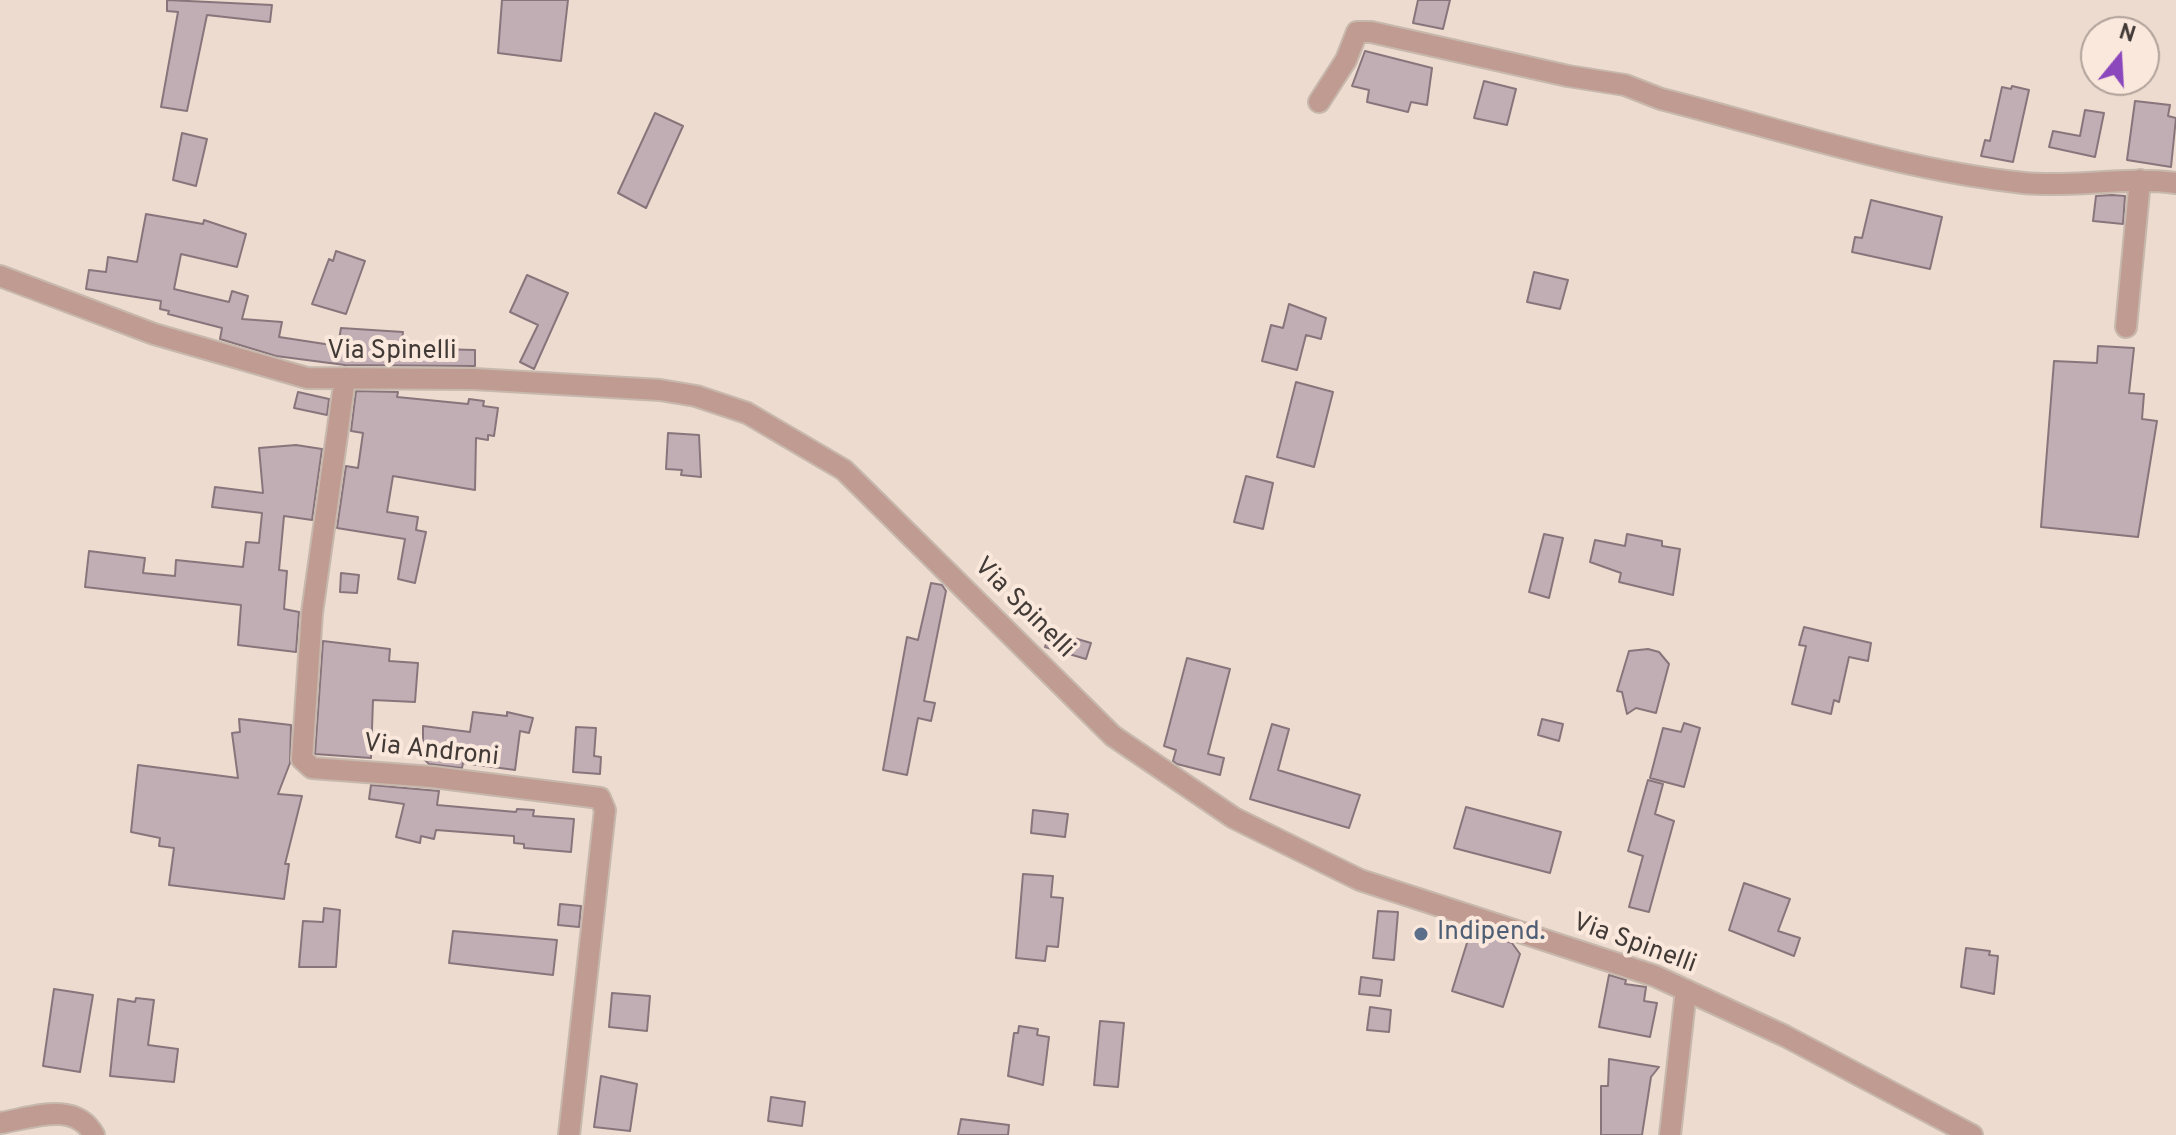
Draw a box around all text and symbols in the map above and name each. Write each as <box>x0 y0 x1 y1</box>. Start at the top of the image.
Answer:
north arrow <box>2080 16 2160 96</box>
text: N <box>2115 19 2139 50</box>
street label: Via Spinelli <box>327 337 457 369</box>
street label: Via Spinelli <box>966 552 1080 666</box>
street label: Via Androni <box>362 729 500 775</box>
street label: Via Spinelli <box>1568 908 1700 982</box>
place label: Indipend. <box>1437 918 1545 950</box>
marker: Indipend. <box>1412 925 1430 943</box>

